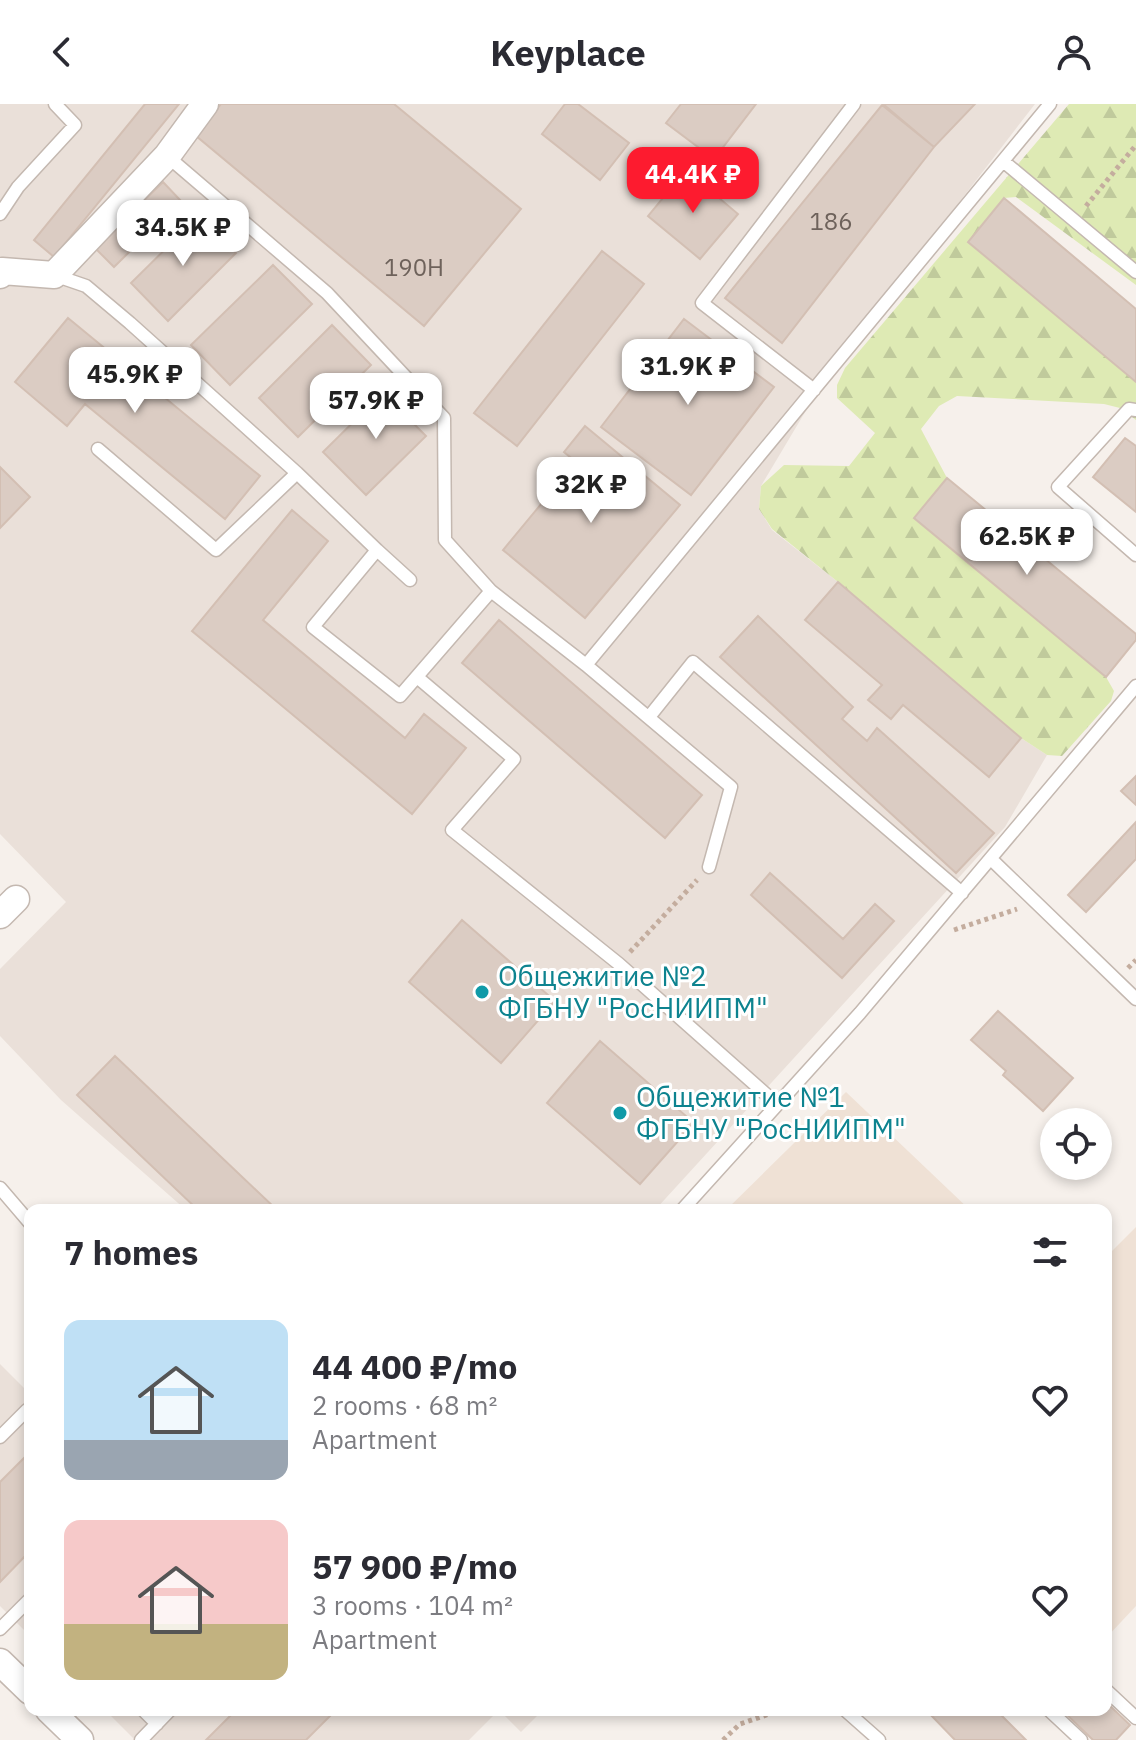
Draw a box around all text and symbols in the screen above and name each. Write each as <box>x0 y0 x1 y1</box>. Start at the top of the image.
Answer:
text: Keyplace <box>490 29 646 76</box>
icon: back <box>40 30 84 74</box>
icon: person <box>1052 30 1096 74</box>
pin: 44.4K ₽ <box>619 147 767 215</box>
text: 44.4K ₽ <box>645 156 741 190</box>
pin: 34.5K ₽ <box>109 200 257 268</box>
house number: 186 <box>809 205 853 237</box>
text: 34.5K ₽ <box>135 209 231 243</box>
house number: 190Н <box>384 251 444 283</box>
pin: 31.9K ₽ <box>614 339 762 407</box>
pin: 45.9K ₽ <box>61 347 209 415</box>
text: 31.9K ₽ <box>640 348 736 382</box>
text: 45.9K ₽ <box>87 356 183 390</box>
pin: 57.9K ₽ <box>302 373 450 441</box>
text: 57.9K ₽ <box>328 382 424 416</box>
pin: 32K ₽ <box>535 457 647 525</box>
text: 32K ₽ <box>555 466 627 500</box>
pin: 62.5K ₽ <box>953 509 1101 577</box>
text: 62.5K ₽ <box>979 518 1075 552</box>
place label: Общежитие №2 ФГБНУ "РосНИИПМ" <box>498 957 768 1026</box>
marker: Общежитие №2 ФГБНУ "РосНИИПМ" <box>473 983 491 1001</box>
place label: Общежитие №1 ФГБНУ "РосНИИПМ" <box>636 1078 906 1147</box>
marker: Общежитие №1 ФГБНУ "РосНИИПМ" <box>611 1104 629 1122</box>
map controls <box>1040 1108 1112 1180</box>
button: locate <box>1040 1108 1112 1180</box>
text: 7 homes <box>64 1230 199 1274</box>
icon: filters <box>1028 1230 1072 1274</box>
text: 44 400 ₽/mo <box>312 1344 517 1388</box>
icon: home <box>128 1352 224 1448</box>
icon: heart <box>1028 1378 1072 1422</box>
text: 2 rooms · 68 m² <box>312 1388 497 1422</box>
text: Apartment <box>312 1422 437 1456</box>
text: 57 900 ₽/mo <box>312 1544 517 1588</box>
icon: home <box>128 1552 224 1648</box>
icon: heart <box>1028 1578 1072 1622</box>
text: 3 rooms · 104 m² <box>312 1588 513 1622</box>
text: Apartment <box>312 1622 437 1656</box>

